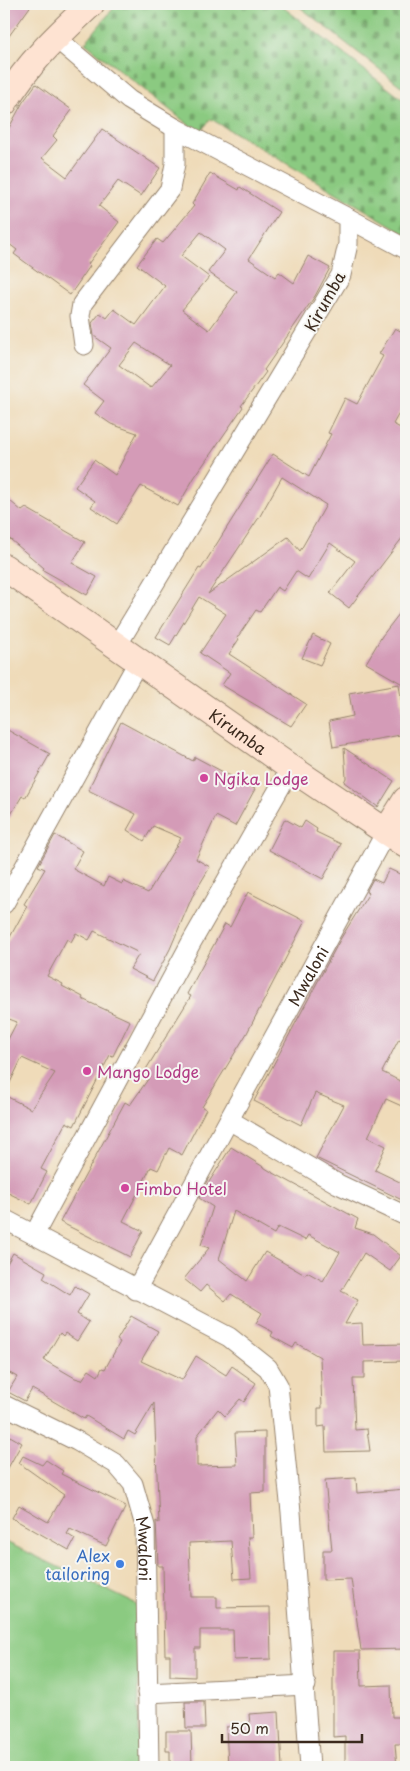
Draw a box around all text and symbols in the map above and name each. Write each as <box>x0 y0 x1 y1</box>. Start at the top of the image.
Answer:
street label: Kirumba <box>298 267 350 335</box>
street label: Kirumba <box>205 702 272 760</box>
place label: Ngika Lodge <box>214 766 308 790</box>
marker: Ngika Lodge <box>198 772 210 784</box>
street label: Mwaloni <box>281 941 334 1010</box>
place label: Mango Lodge <box>97 1059 199 1083</box>
marker: Mango Lodge <box>81 1065 93 1077</box>
place label: Fimbo Hotel <box>135 1176 227 1200</box>
marker: Fimbo Hotel <box>119 1182 131 1194</box>
street label: Mwaloni <box>131 1513 158 1581</box>
place label: Alex tailoring <box>45 1543 110 1585</box>
marker: Alex tailoring <box>114 1558 126 1570</box>
scale bar <box>222 1711 362 1743</box>
text: 50 m <box>230 1716 269 1739</box>

